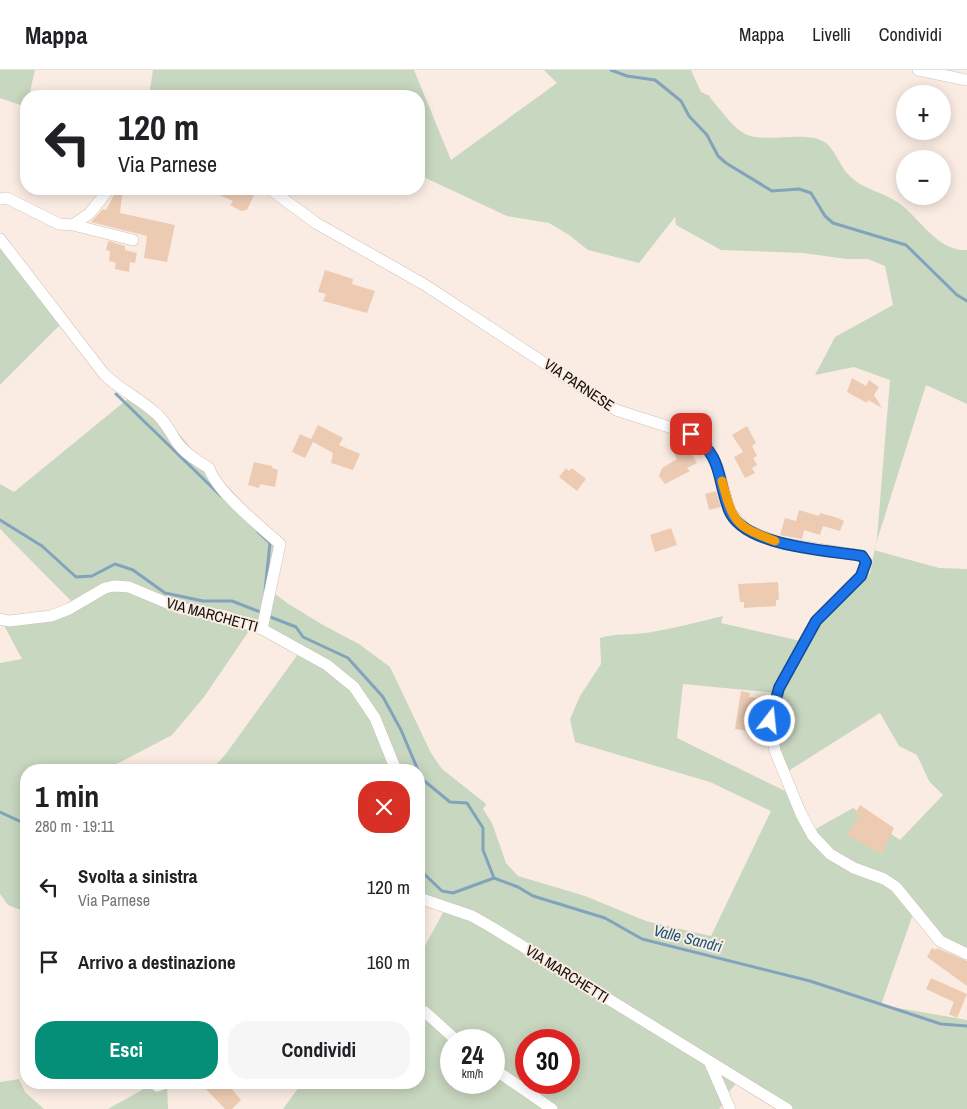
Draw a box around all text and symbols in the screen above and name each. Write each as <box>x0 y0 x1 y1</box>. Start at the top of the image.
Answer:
text: Mappa <box>25 19 87 51</box>
text: Mappa <box>739 22 784 47</box>
text: Livelli <box>812 22 851 47</box>
text: Condividi <box>879 22 942 47</box>
map controls <box>896 85 951 205</box>
button: + <box>896 85 951 140</box>
text: 120 m <box>118 104 199 151</box>
icon: left <box>35 110 100 175</box>
text: Via Parnese <box>118 149 217 179</box>
button: − <box>896 150 951 205</box>
street label: VIA PARNESE <box>540 353 619 416</box>
pin <box>670 413 712 455</box>
icon: arrive <box>677 420 705 448</box>
street label: VIA MARCHETTI <box>164 592 260 637</box>
position arrow <box>743 694 795 746</box>
text: 1 min <box>35 776 99 816</box>
button: close <box>358 781 410 833</box>
text: 280 m · 19:11 <box>35 815 114 837</box>
text: Svolta a sinistra <box>78 863 198 889</box>
icon: left <box>35 873 63 901</box>
text: 120 m <box>367 874 410 900</box>
text: Via Parnese <box>78 889 150 911</box>
water label: Valle Sandri <box>651 919 725 957</box>
street label: VIA MARCHETTI <box>522 940 613 1007</box>
icon: arrive <box>35 948 63 976</box>
text: Arrivo a destinazione <box>78 949 236 975</box>
text: 160 m <box>367 949 410 975</box>
button: Esci <box>35 1021 218 1079</box>
button: Condividi <box>228 1021 410 1079</box>
speed limit sign: 30 <box>515 1029 580 1094</box>
text: 24 <box>461 1038 484 1072</box>
text: km/h <box>462 1066 483 1082</box>

